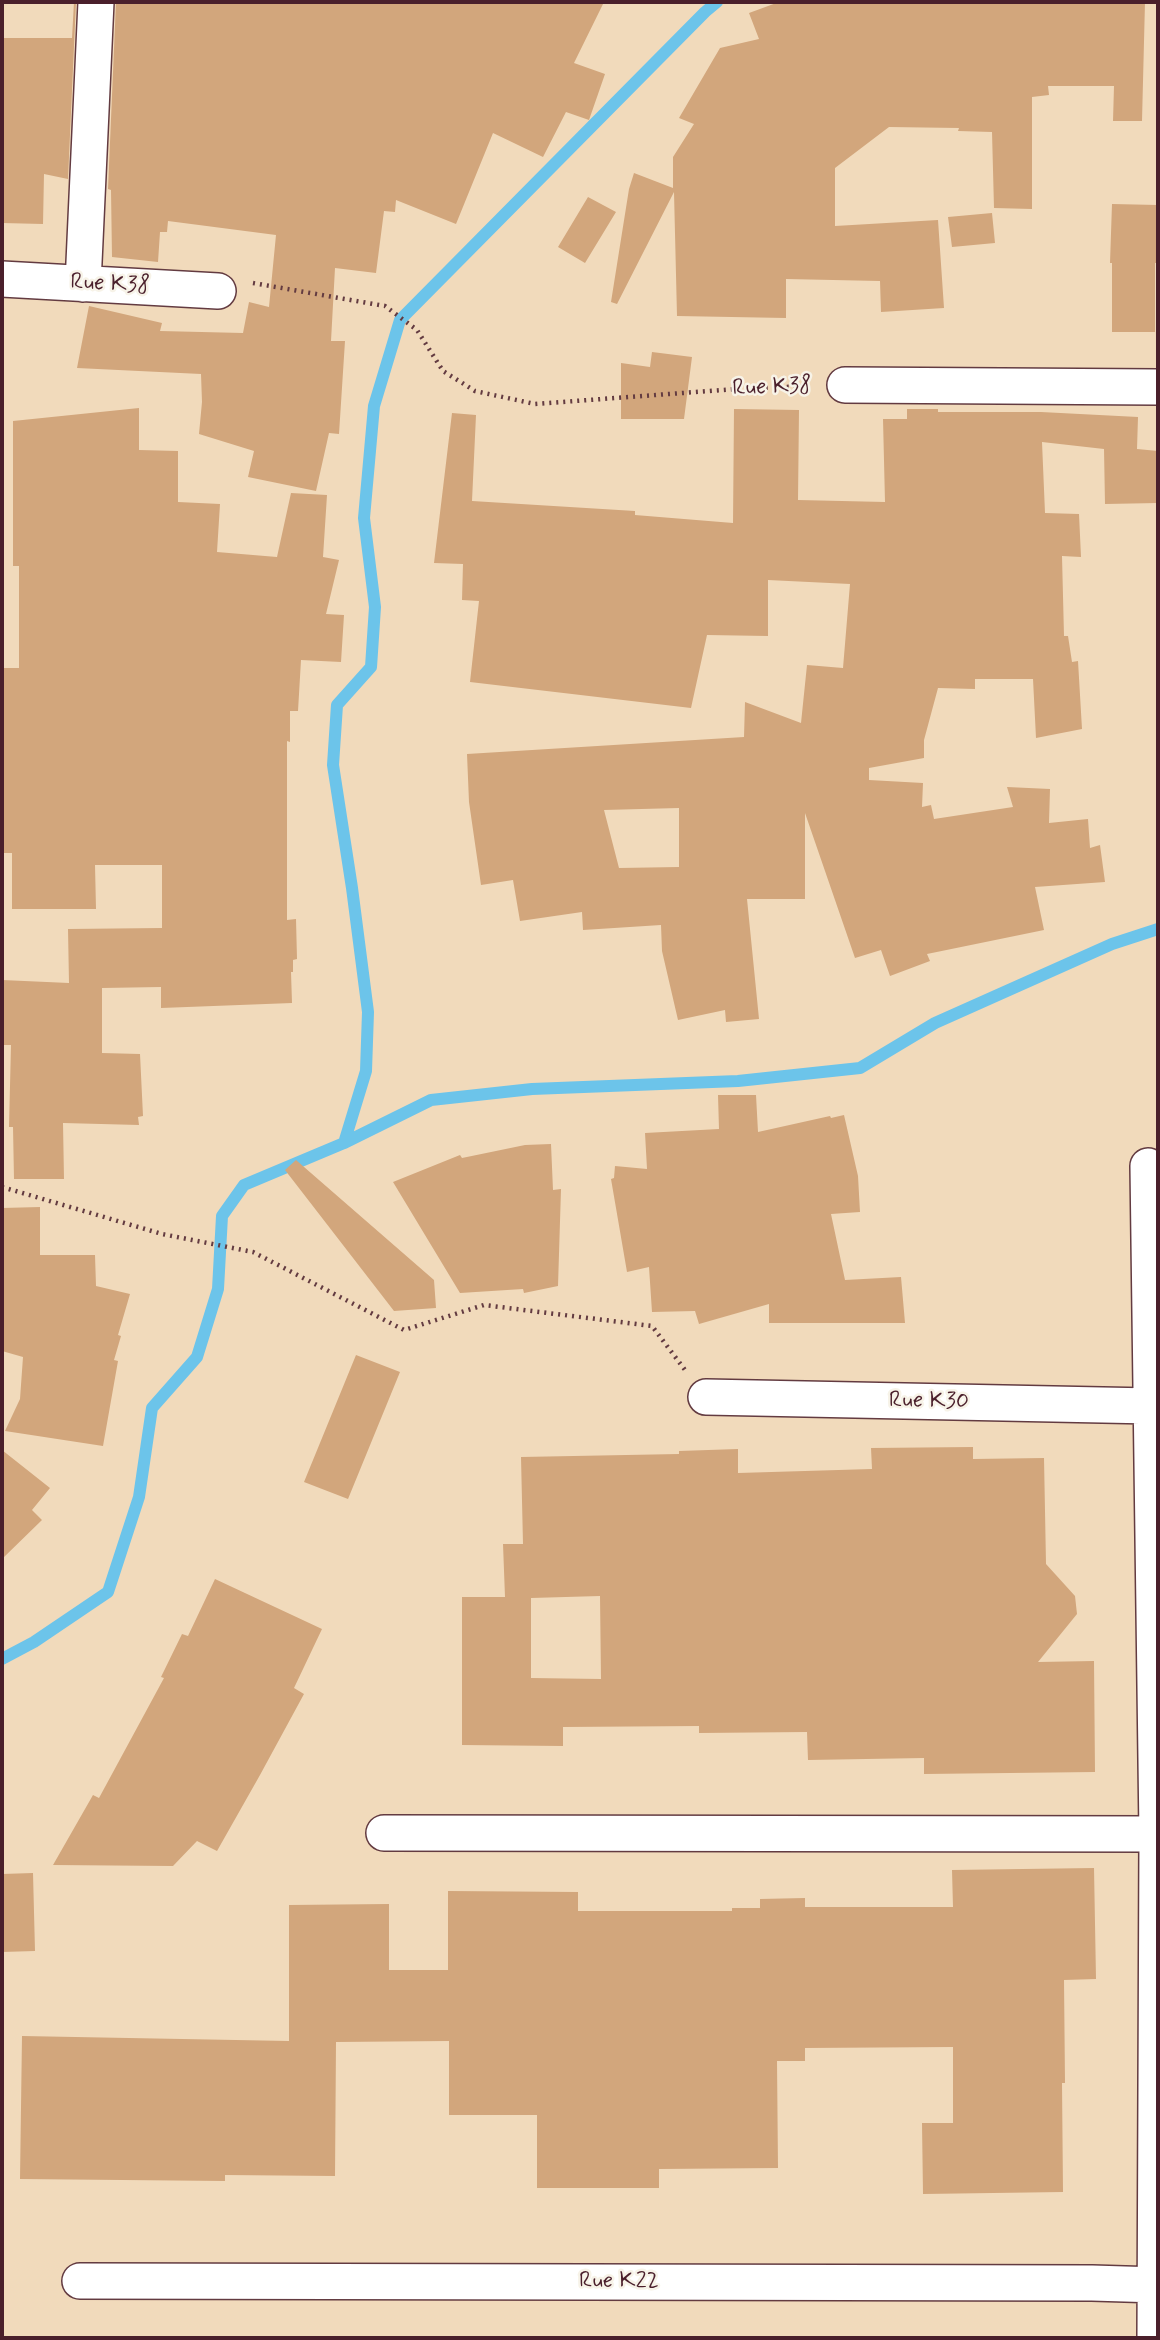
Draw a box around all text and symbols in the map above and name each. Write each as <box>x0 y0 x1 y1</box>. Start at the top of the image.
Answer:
street label: Rue K38 <box>70 269 150 301</box>
street label: Rue K38 <box>732 373 812 403</box>
street label: Rue K30 <box>889 1388 969 1416</box>
street label: Rue K22 <box>579 2268 659 2296</box>

